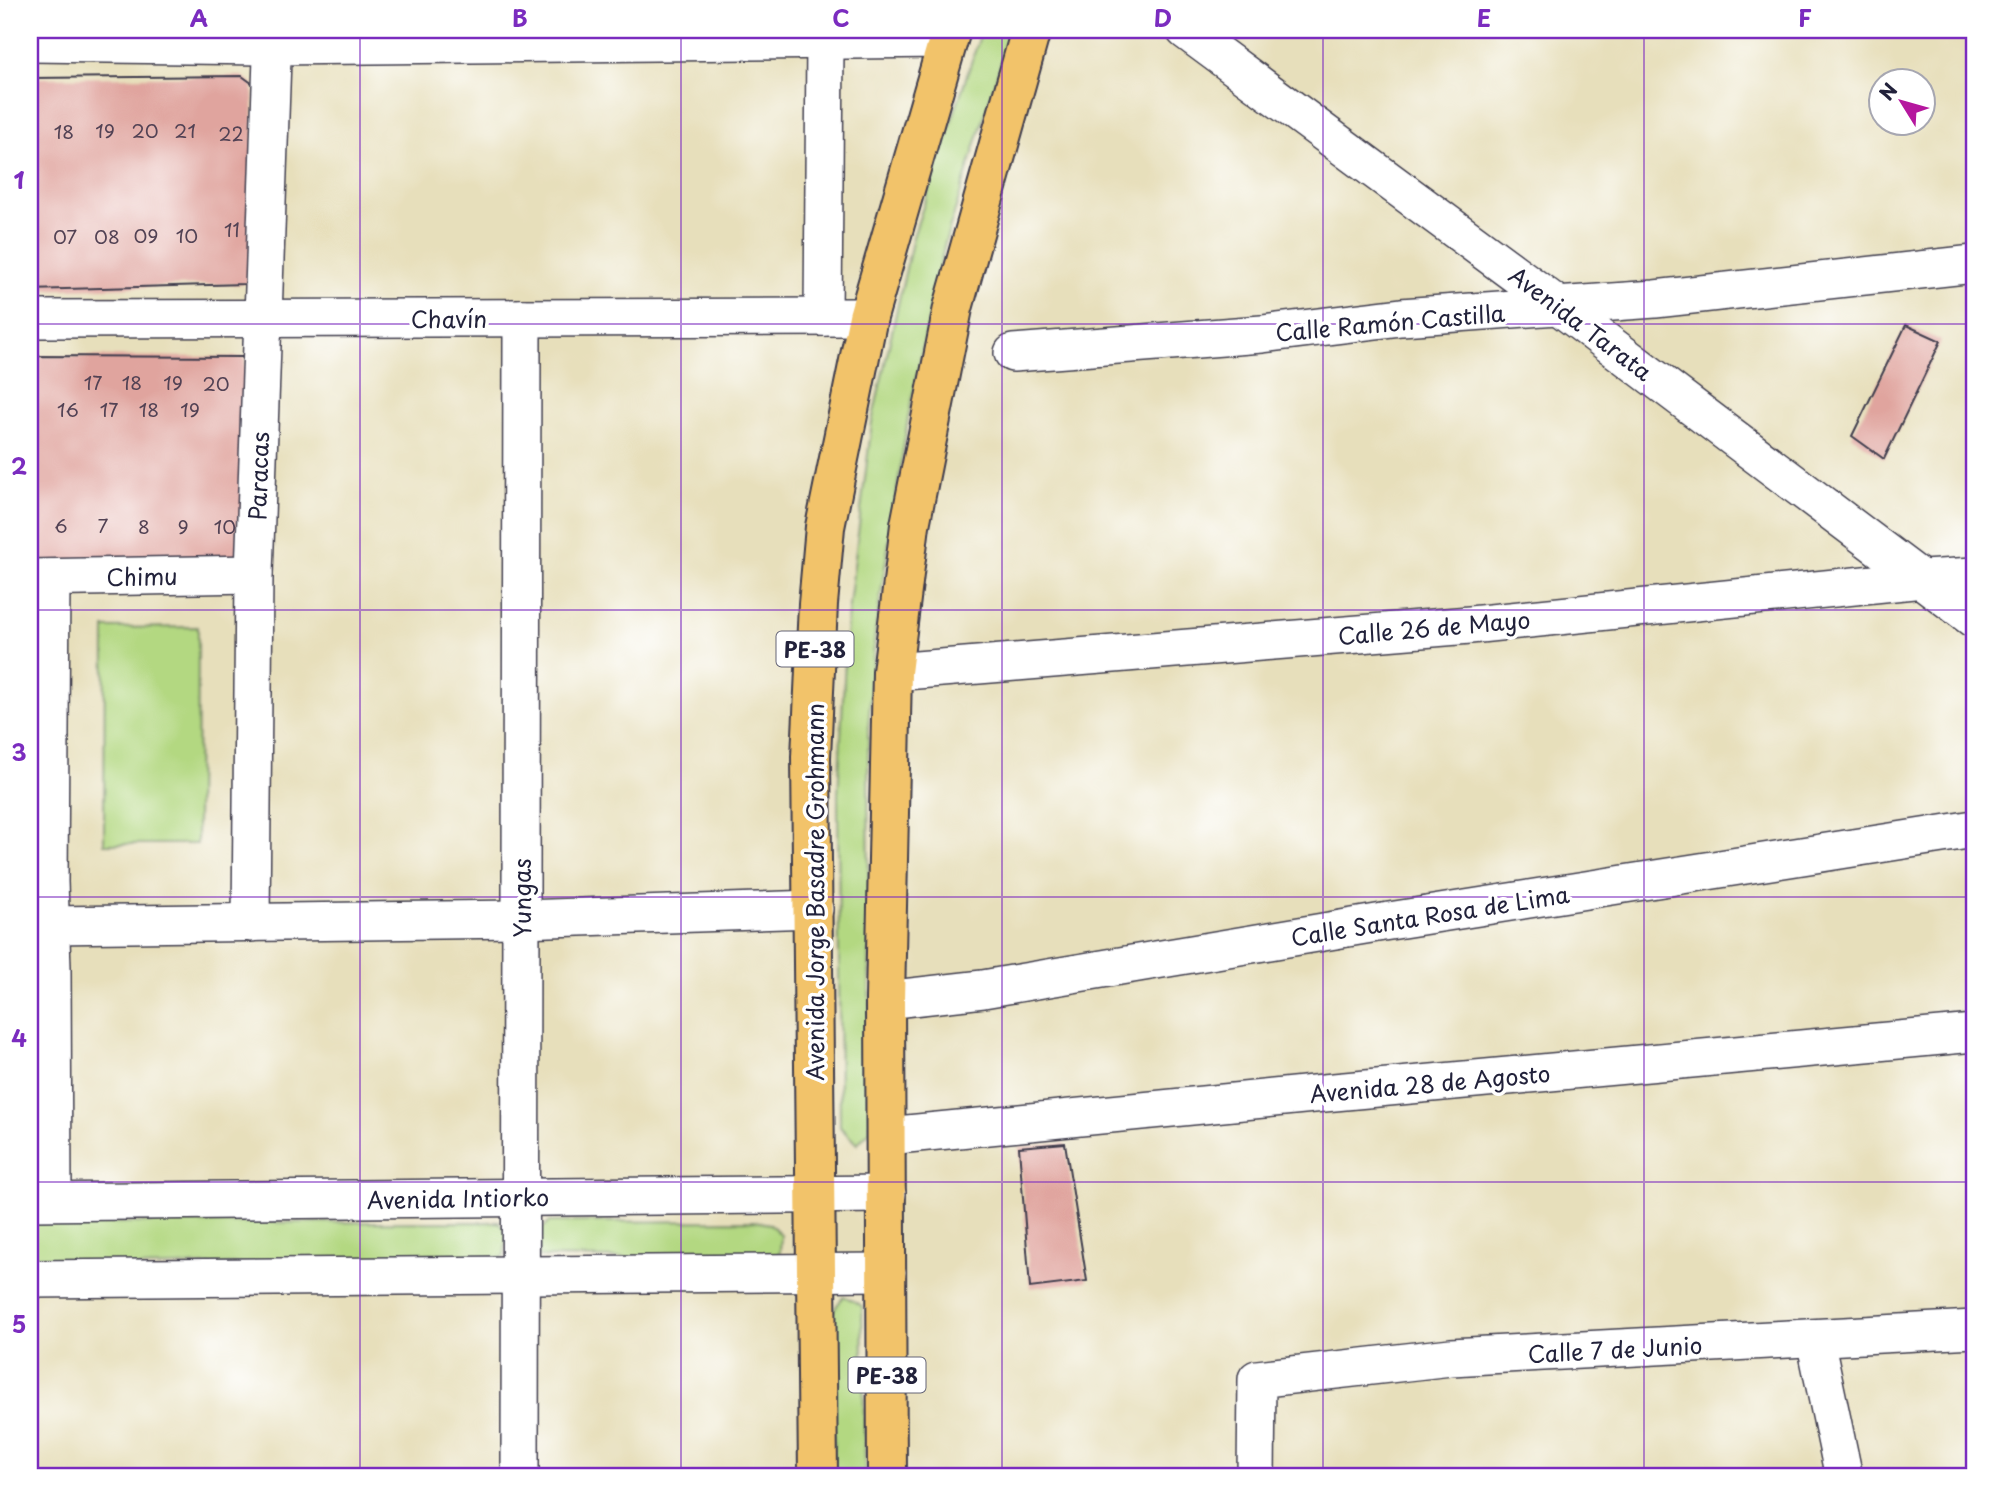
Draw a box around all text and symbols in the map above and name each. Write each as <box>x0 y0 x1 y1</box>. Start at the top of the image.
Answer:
text: A <box>190 0 208 35</box>
text: B <box>512 0 528 35</box>
text: C <box>832 0 850 35</box>
text: D <box>1154 0 1172 35</box>
text: E <box>1477 0 1491 35</box>
text: F <box>1798 0 1812 35</box>
north arrow <box>1868 66 1938 136</box>
text: N <box>1872 77 1903 106</box>
house number: 19 <box>95 116 115 144</box>
house number: 20 <box>131 116 159 144</box>
house number: 21 <box>174 116 196 144</box>
house number: 18 <box>54 117 74 145</box>
house number: 22 <box>218 119 244 147</box>
text: 1 <box>14 162 25 197</box>
house number: 11 <box>224 215 240 243</box>
house number: 09 <box>133 221 159 249</box>
house number: 10 <box>176 221 198 249</box>
house number: 07 <box>53 222 77 250</box>
house number: 08 <box>94 222 120 250</box>
street label: Avenida Tarata <box>1502 257 1660 389</box>
street label: Calle Ramón Castilla <box>1274 294 1507 349</box>
street label: Chavín <box>411 301 487 336</box>
house number: 17 <box>84 368 102 396</box>
house number: 18 <box>122 368 142 396</box>
house number: 19 <box>163 368 183 396</box>
house number: 20 <box>202 369 230 397</box>
house number: 16 <box>57 395 79 423</box>
house number: 17 <box>100 395 118 423</box>
house number: 18 <box>139 395 159 423</box>
house number: 19 <box>180 395 200 423</box>
street label: Paracas <box>239 431 277 521</box>
text: 2 <box>11 448 27 483</box>
house number: 6 <box>54 511 68 539</box>
house number: 7 <box>98 511 109 539</box>
house number: 8 <box>138 512 150 540</box>
house number: 9 <box>177 512 189 540</box>
house number: 10 <box>214 512 236 540</box>
street label: Chimu <box>106 558 178 594</box>
street label: Calle 26 de Mayo <box>1336 601 1532 653</box>
road number: PE-38 <box>776 632 854 666</box>
street label: Avenida Jorge Basadre Grohmann <box>797 703 832 1081</box>
text: 3 <box>11 734 27 769</box>
street label: Yungas <box>504 858 539 938</box>
street label: Calle Santa Rosa de Lima <box>1288 876 1572 954</box>
text: 4 <box>11 1020 27 1055</box>
street label: Avenida 28 de Agosto <box>1308 1055 1552 1111</box>
street label: Avenida Intiorko <box>367 1179 549 1217</box>
text: 5 <box>12 1306 26 1341</box>
street label: Calle 7 de Junio <box>1527 1327 1703 1371</box>
road number: PE-38 <box>848 1358 926 1392</box>

